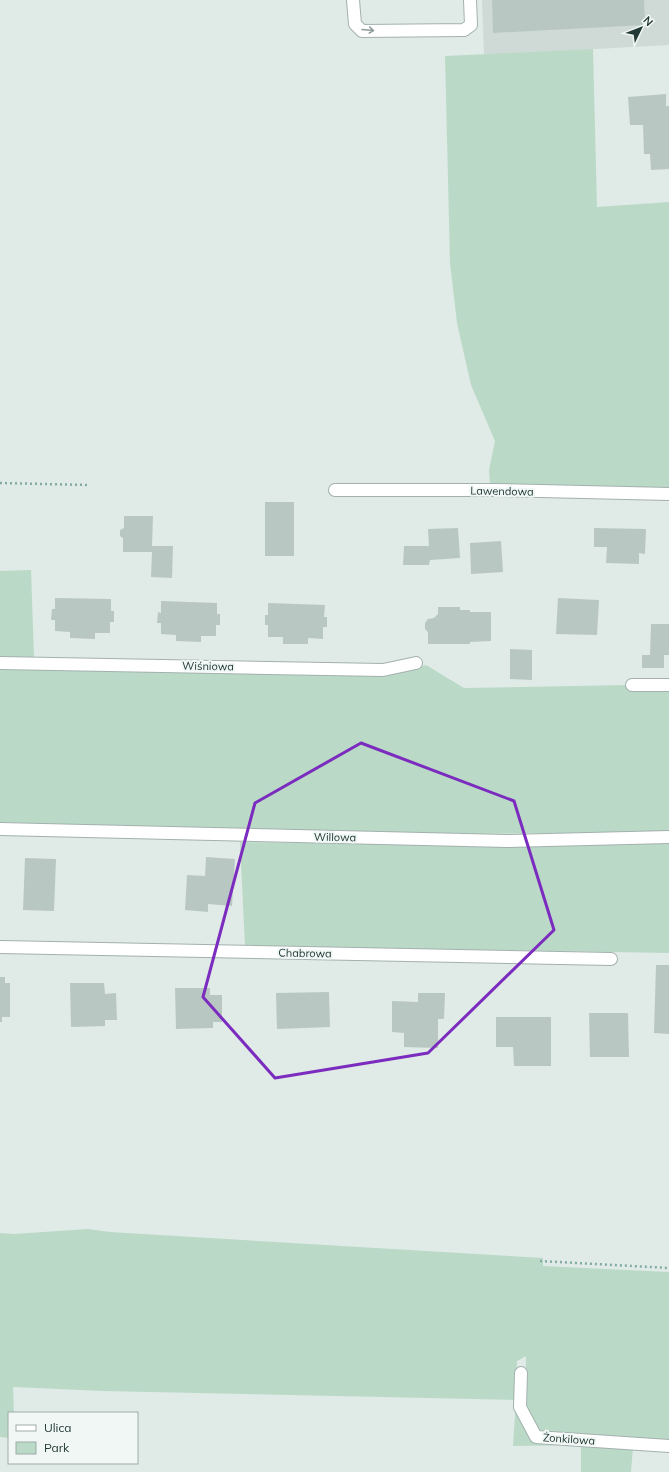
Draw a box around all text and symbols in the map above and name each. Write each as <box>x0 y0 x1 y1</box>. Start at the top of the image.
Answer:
north arrow <box>621 8 661 48</box>
text: N <box>640 13 656 29</box>
one-way arrow <box>361 26 374 34</box>
street label: Lawendowa <box>470 483 534 499</box>
street label: Wiśniowa <box>182 659 234 673</box>
street label: Willowa <box>314 830 356 844</box>
street label: Chabrowa <box>278 946 332 960</box>
legend <box>8 1412 138 1464</box>
text: Ulica <box>44 1420 72 1435</box>
street label: Żonkilowa <box>542 1430 596 1448</box>
text: Park <box>44 1440 70 1455</box>

